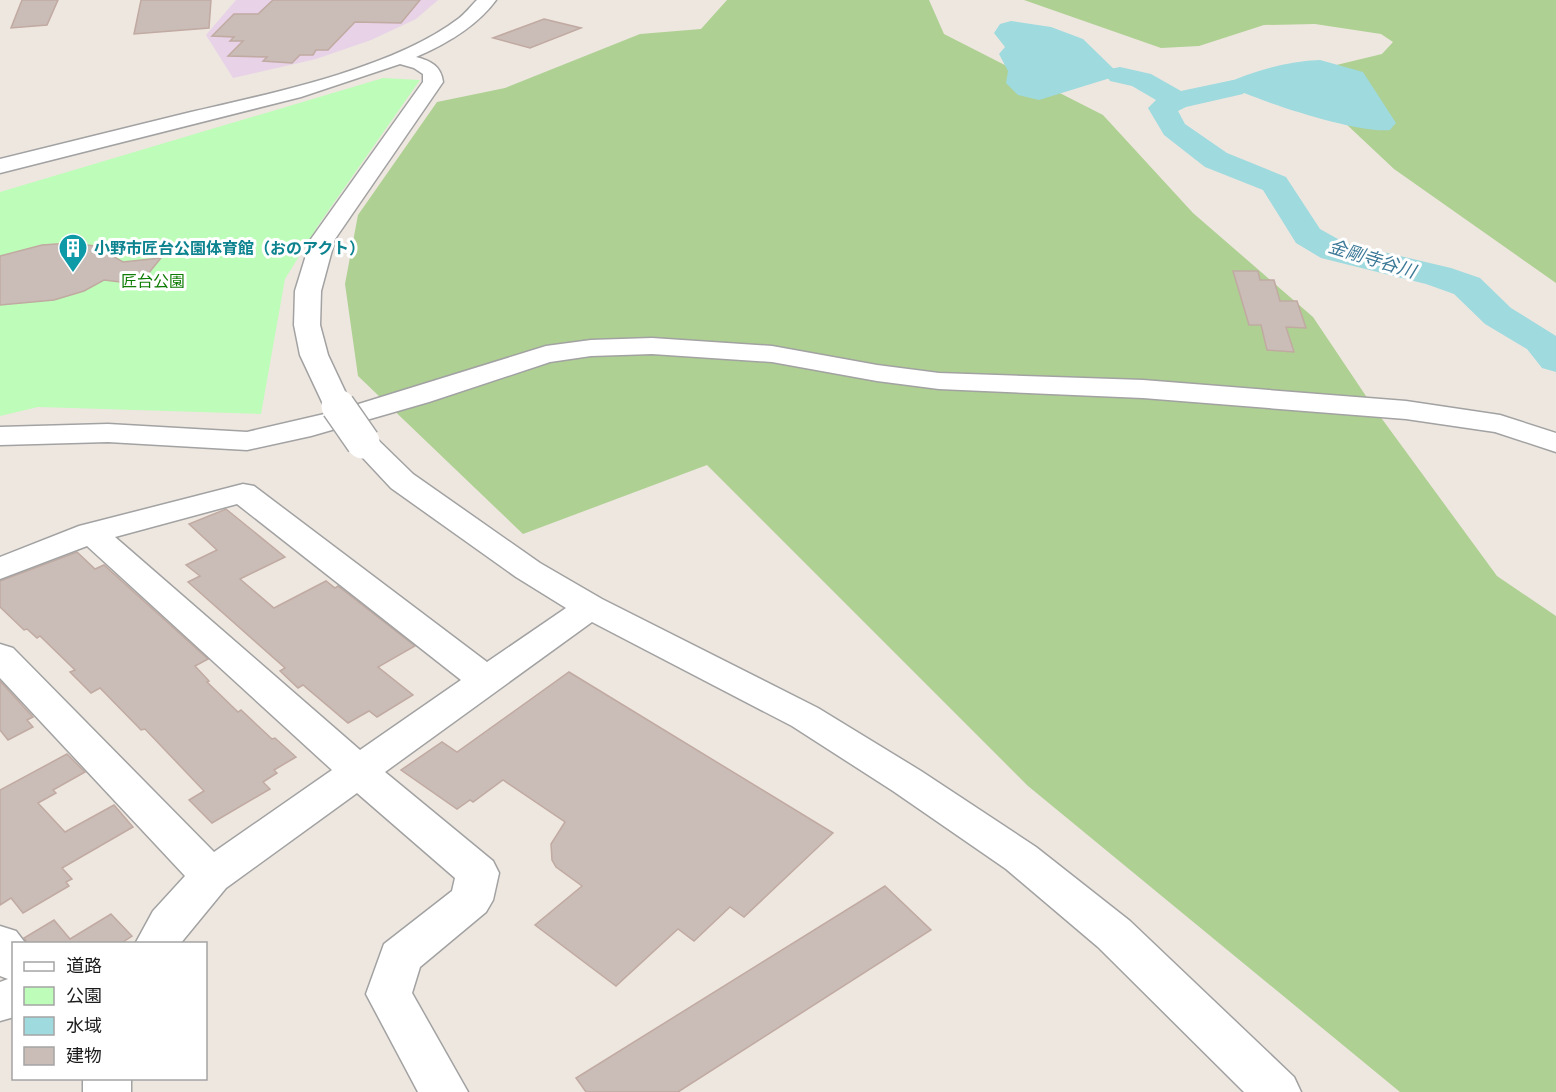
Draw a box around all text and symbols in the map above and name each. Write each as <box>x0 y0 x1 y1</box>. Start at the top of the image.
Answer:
building icon: 小野市匠台公園体育館（おのアクト） <box>57 232 89 274</box>
water label: 金剛寺谷川 <box>1326 235 1420 283</box>
place label: 小野市匠台公園体育館（おのアクト） <box>94 239 365 258</box>
park label: 匠台公園 <box>121 272 185 291</box>
legend <box>12 942 207 1080</box>
text: 道路 <box>66 955 102 977</box>
text: 公園 <box>66 985 102 1007</box>
text: 水域 <box>66 1015 102 1037</box>
text: 建物 <box>66 1045 102 1067</box>

